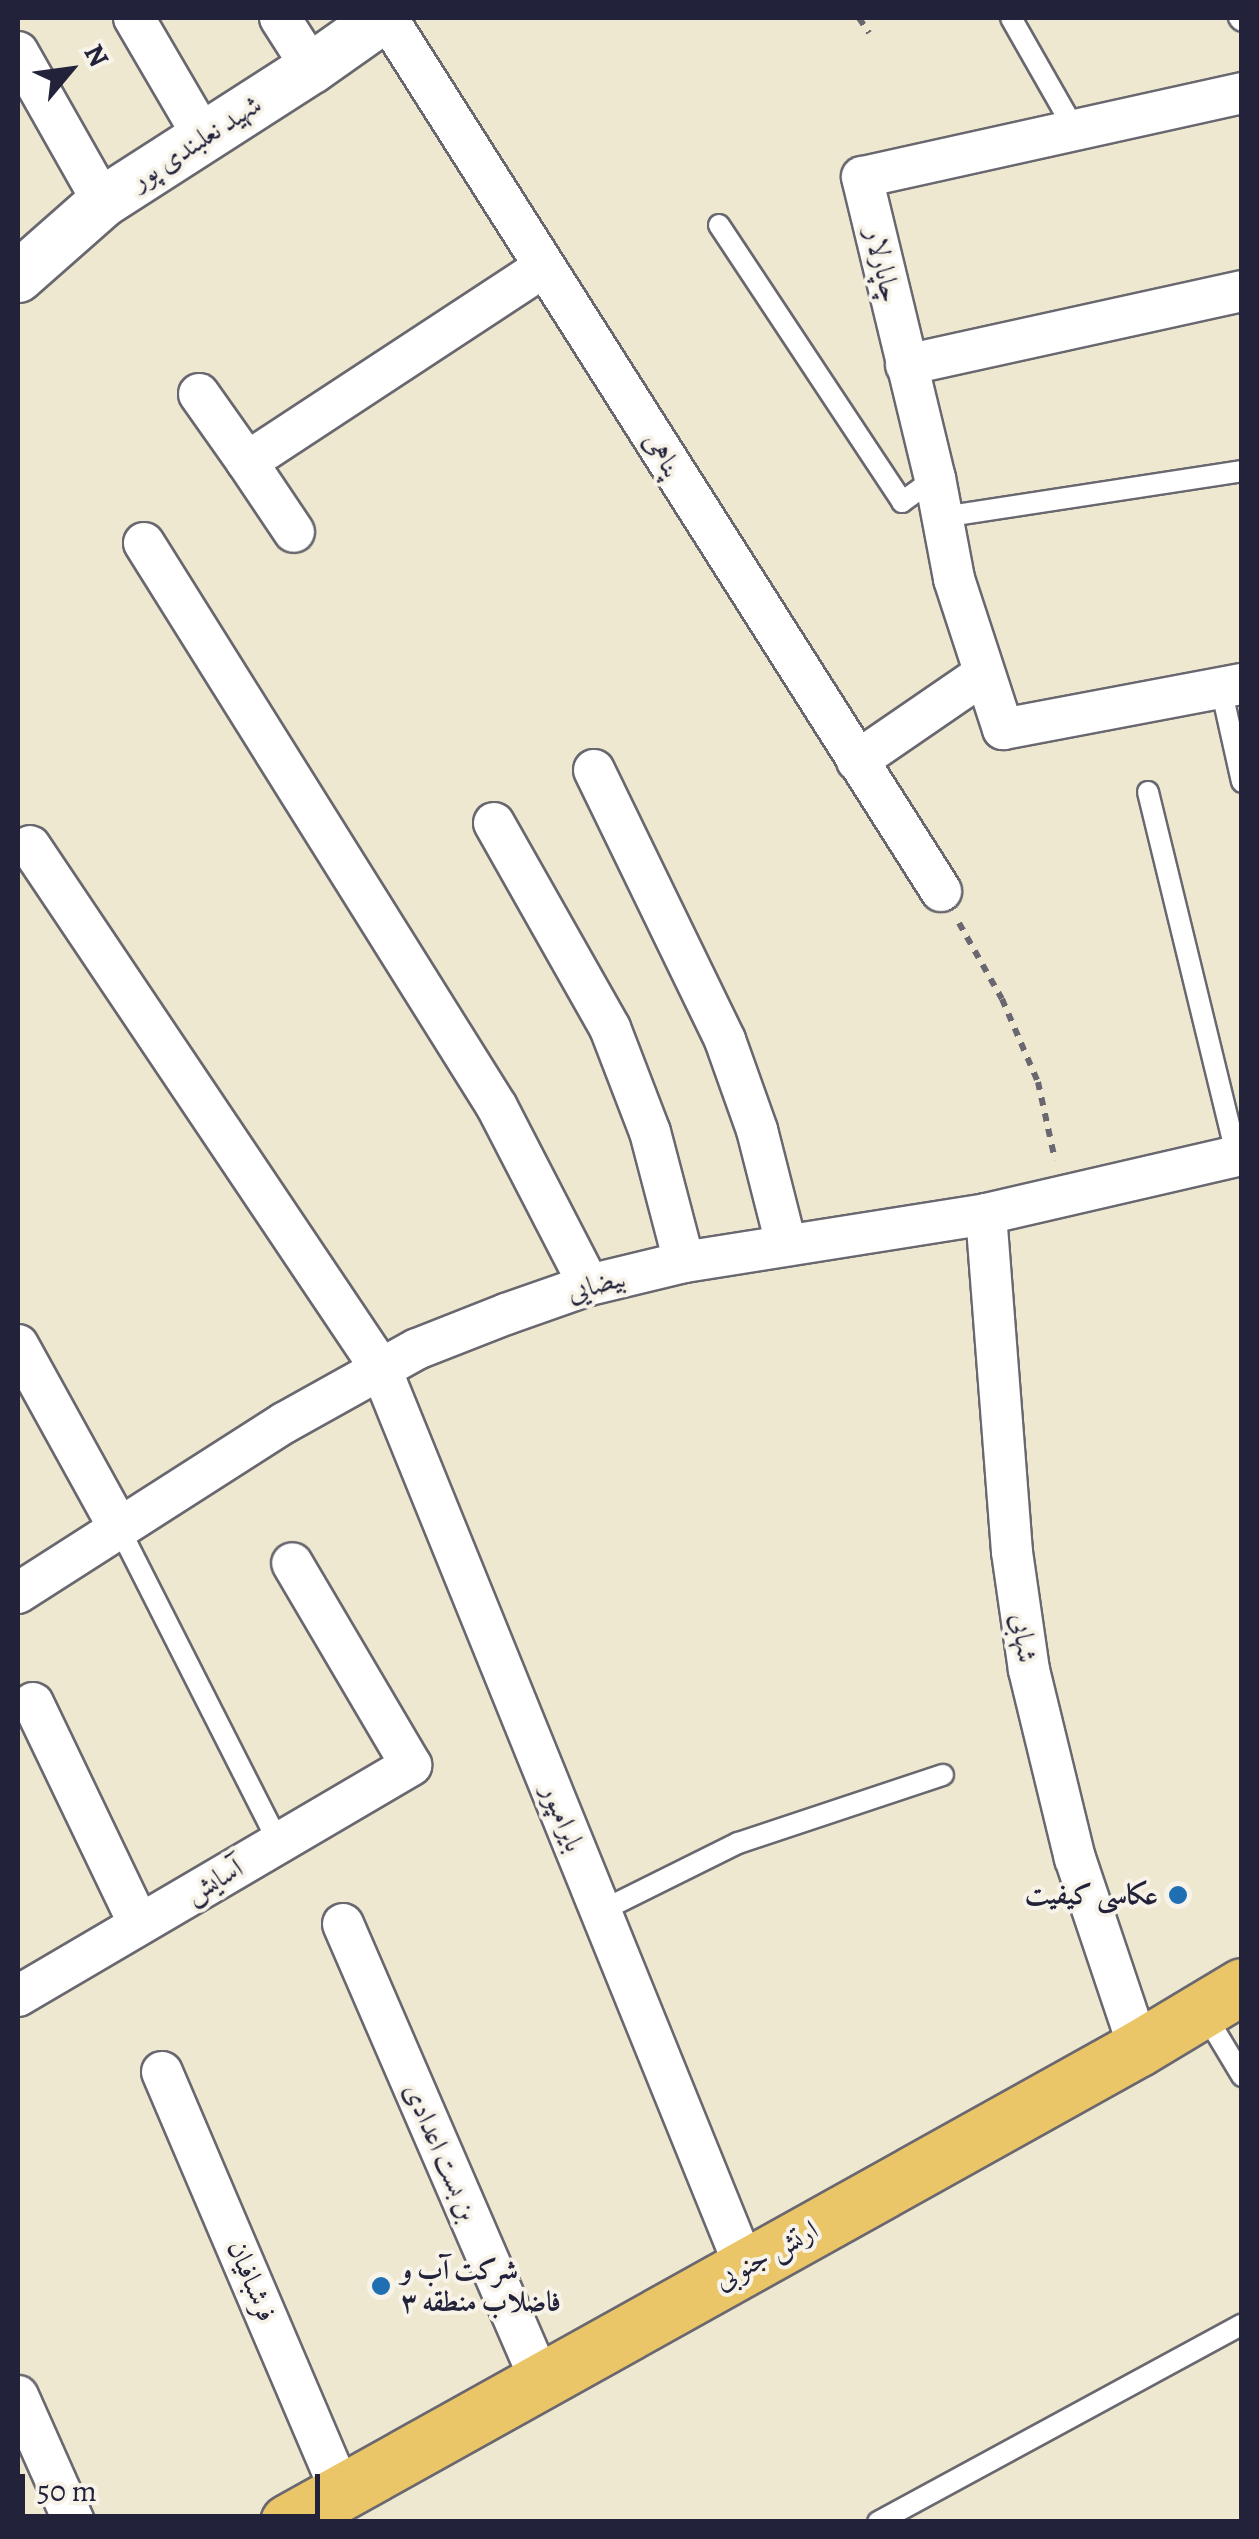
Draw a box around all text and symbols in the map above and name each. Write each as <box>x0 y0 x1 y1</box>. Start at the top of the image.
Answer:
north arrow <box>20 20 120 120</box>
text: N <box>75 37 118 74</box>
street label: شهید نعلبندی پور <box>124 87 268 197</box>
street label: چاپارلار <box>858 224 908 306</box>
street label: پناهی <box>636 426 690 484</box>
street label: بیضایی <box>563 1261 629 1309</box>
street label: شهابی <box>1004 1611 1044 1665</box>
street label: بایرامپور <box>534 1779 592 1857</box>
street label: آسایش <box>179 1851 249 1911</box>
place label: عکاسی کیفیت <box>1025 1878 1158 1912</box>
marker: عکاسی کیفیت <box>1167 1884 1189 1906</box>
street label: بن بست اعدادی <box>397 2078 485 2226</box>
street label: ارتش جنوبی <box>708 2213 824 2297</box>
street label: فرشبافیان <box>220 2236 284 2326</box>
place label: شرکت آب و فاضلاب منطقه ۳ <box>401 2253 561 2319</box>
marker: شرکت آب و فاضلاب منطقه ۳ <box>370 2275 392 2297</box>
scale bar <box>25 2454 325 2516</box>
text: 50 m <box>37 2471 97 2511</box>

